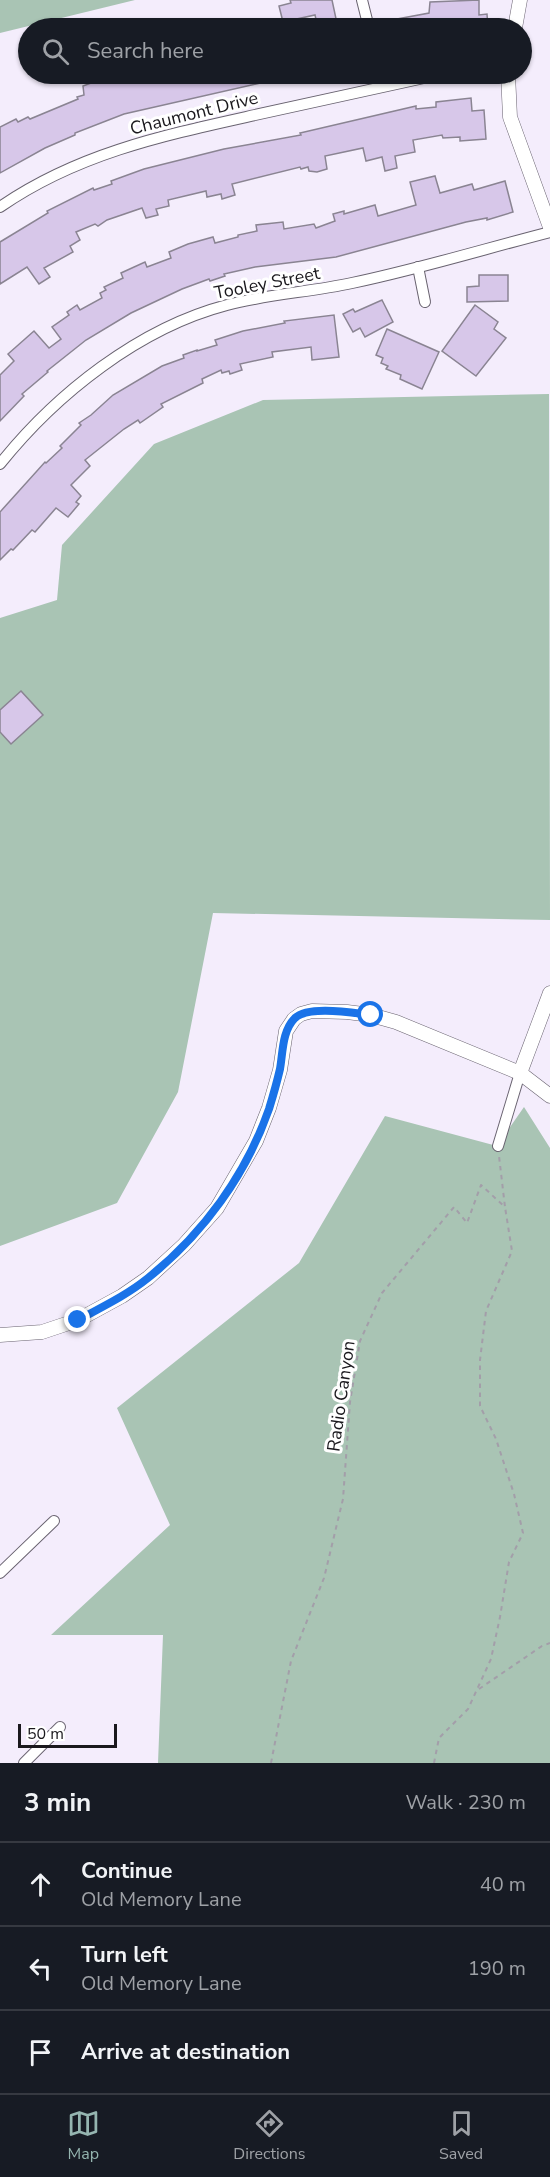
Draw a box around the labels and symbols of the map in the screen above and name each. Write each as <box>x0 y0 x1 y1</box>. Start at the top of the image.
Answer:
street label: Chaumont Drive <box>127 85 261 141</box>
street label: Tooley Street <box>212 261 323 305</box>
route start <box>357 1001 383 1027</box>
route end <box>64 1306 90 1332</box>
street label: Radio Canyon <box>321 1339 361 1453</box>
scale bar <box>18 1721 117 1748</box>

